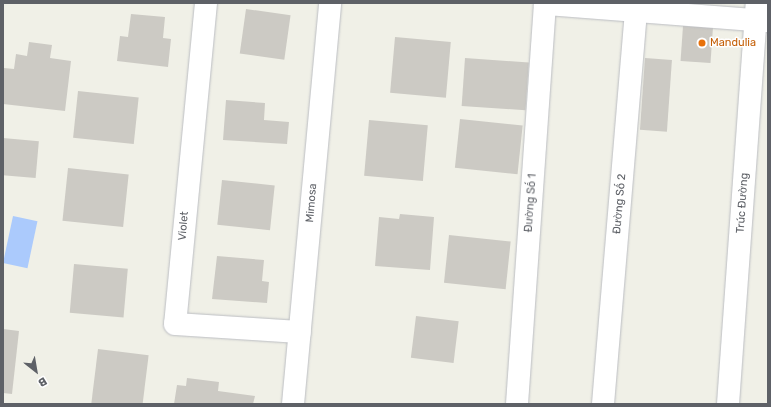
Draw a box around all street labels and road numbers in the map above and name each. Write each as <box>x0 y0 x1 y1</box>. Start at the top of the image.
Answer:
street label: Trúc Đường <box>734 172 752 234</box>
street label: Đường Số 1 <box>522 173 540 233</box>
street label: Đường Số 2 <box>611 173 629 235</box>
street label: Mimosa <box>304 183 320 223</box>
street label: Violet <box>176 211 192 241</box>

